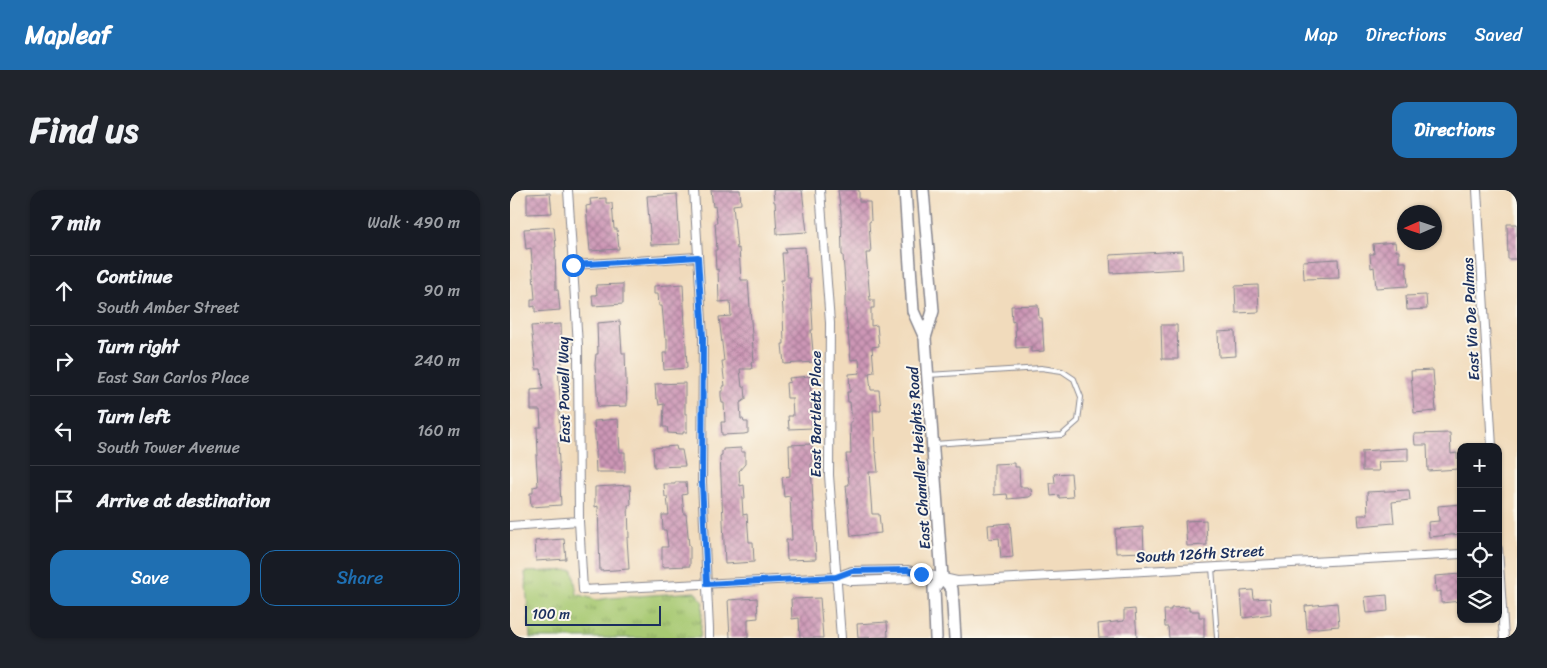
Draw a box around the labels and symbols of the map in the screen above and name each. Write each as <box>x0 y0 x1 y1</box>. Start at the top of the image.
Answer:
north arrow <box>1397 205 1442 250</box>
route start <box>562 254 585 277</box>
street label: East Via De Palmas <box>1455 256 1487 381</box>
street label: East Powell Way <box>550 336 578 444</box>
street label: East Bartlett Place <box>803 350 829 477</box>
street label: East Chandler Heights Road <box>900 365 938 550</box>
street label: South 126th Street <box>1135 538 1265 570</box>
route end <box>910 563 933 586</box>
scale bar <box>525 603 661 626</box>

